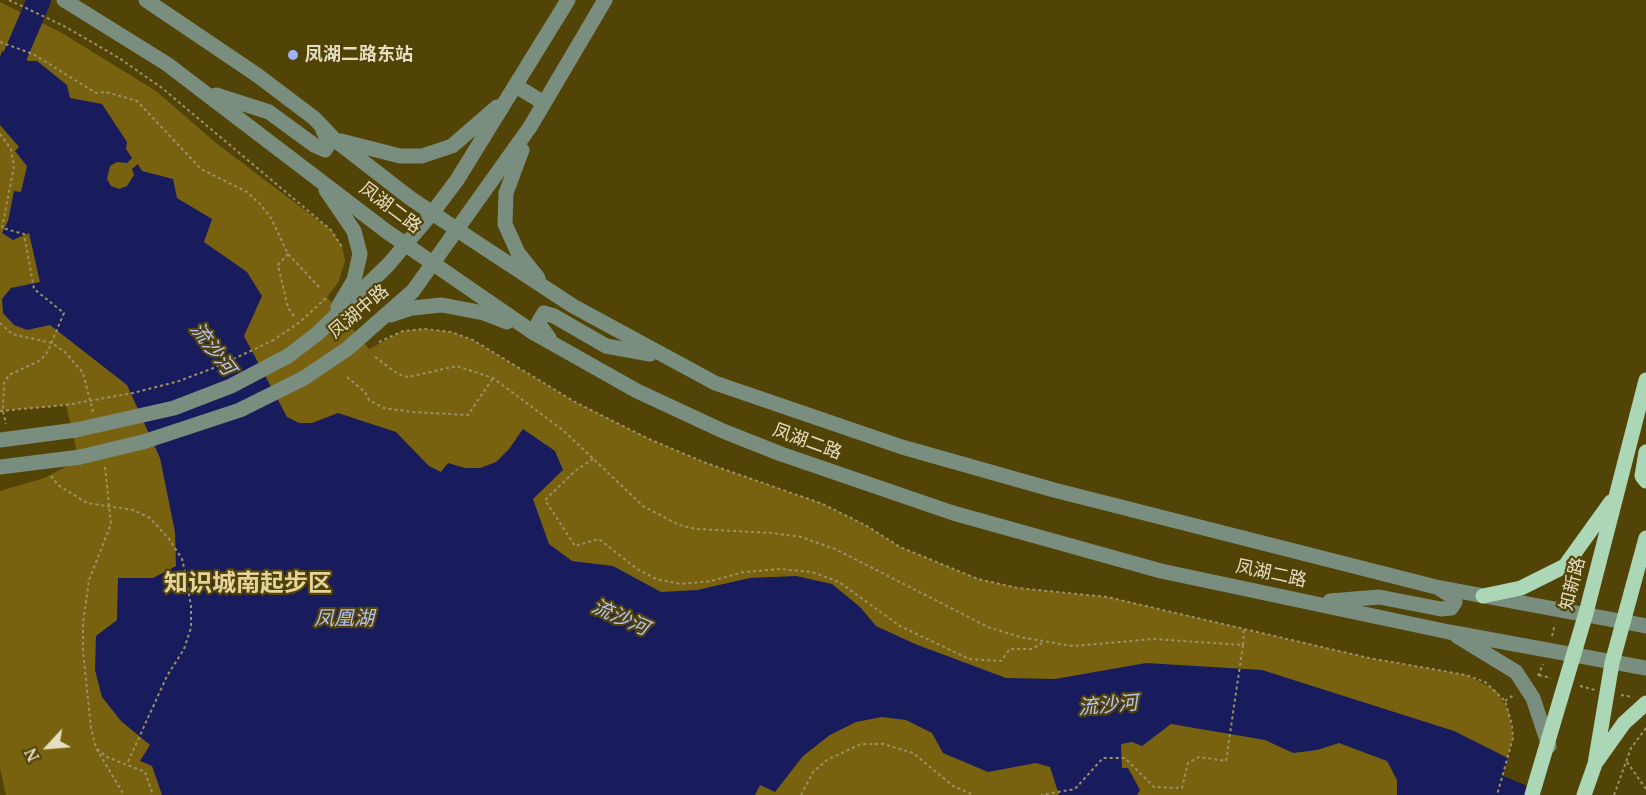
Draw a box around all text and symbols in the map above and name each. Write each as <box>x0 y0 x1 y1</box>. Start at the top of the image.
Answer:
place label: 凤湖二路东站 <box>305 44 413 66</box>
marker: 凤湖二路东站 <box>286 48 300 62</box>
street label: 凤湖二路 <box>355 178 425 238</box>
street label: 凤湖中路 <box>324 281 394 343</box>
water label: 流沙河 <box>184 318 240 380</box>
street label: 凤湖二路 <box>769 420 845 464</box>
street label: 知新路 <box>1556 555 1590 613</box>
street label: 凤湖二路 <box>1234 556 1308 592</box>
district label: 知识城南起步区 <box>164 570 332 598</box>
water label: 流沙河 <box>588 595 652 641</box>
water label: 凤凰湖 <box>314 607 374 631</box>
water label: 流沙河 <box>1077 691 1139 721</box>
north arrow <box>18 717 78 777</box>
text: N <box>19 744 44 765</box>

